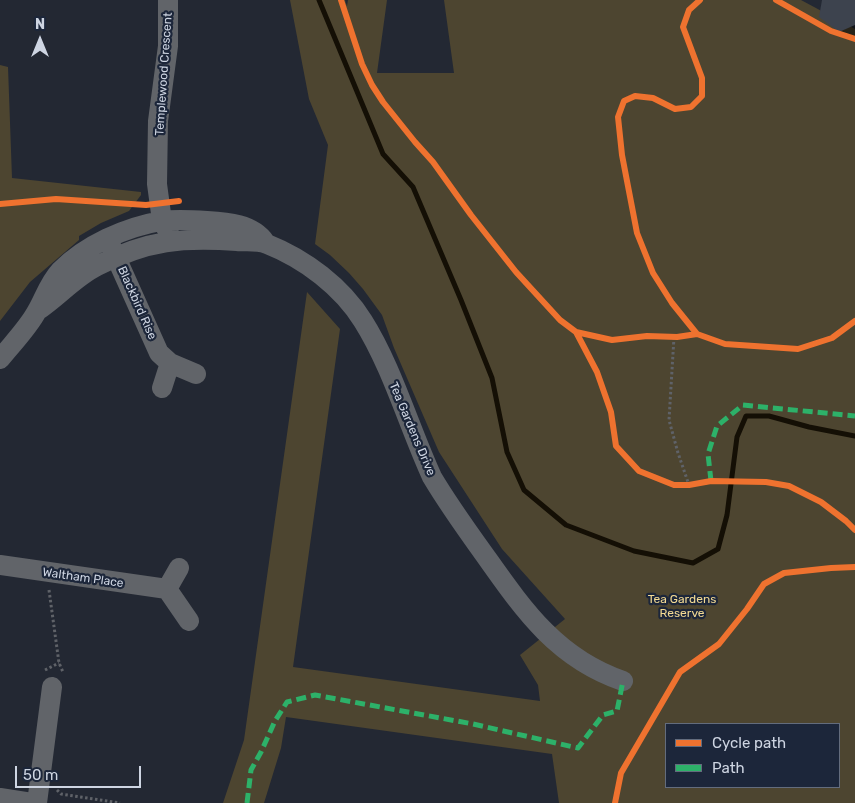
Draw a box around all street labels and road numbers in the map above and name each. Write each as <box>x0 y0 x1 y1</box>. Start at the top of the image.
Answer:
street label: Templewood Crescent <box>153 12 175 136</box>
street label: Blackbird Rise <box>114 264 160 342</box>
street label: Tea Gardens Drive <box>386 380 438 478</box>
street label: Waltham Place <box>42 565 124 591</box>

